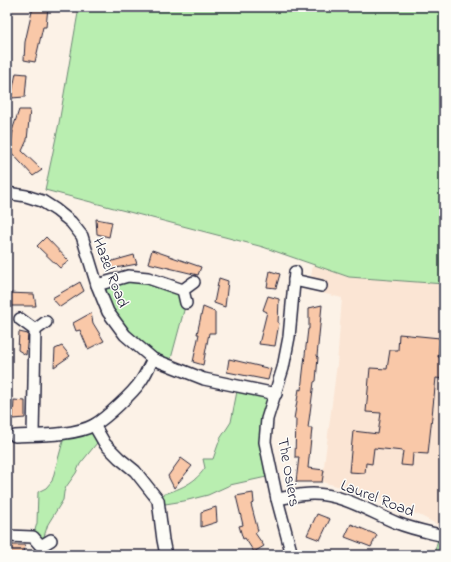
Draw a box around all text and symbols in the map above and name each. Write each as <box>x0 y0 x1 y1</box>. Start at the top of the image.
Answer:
street label: Hazel Road <box>86 234 134 311</box>
street label: The Osiers <box>270 436 306 509</box>
street label: Laurel Road <box>337 474 418 524</box>

